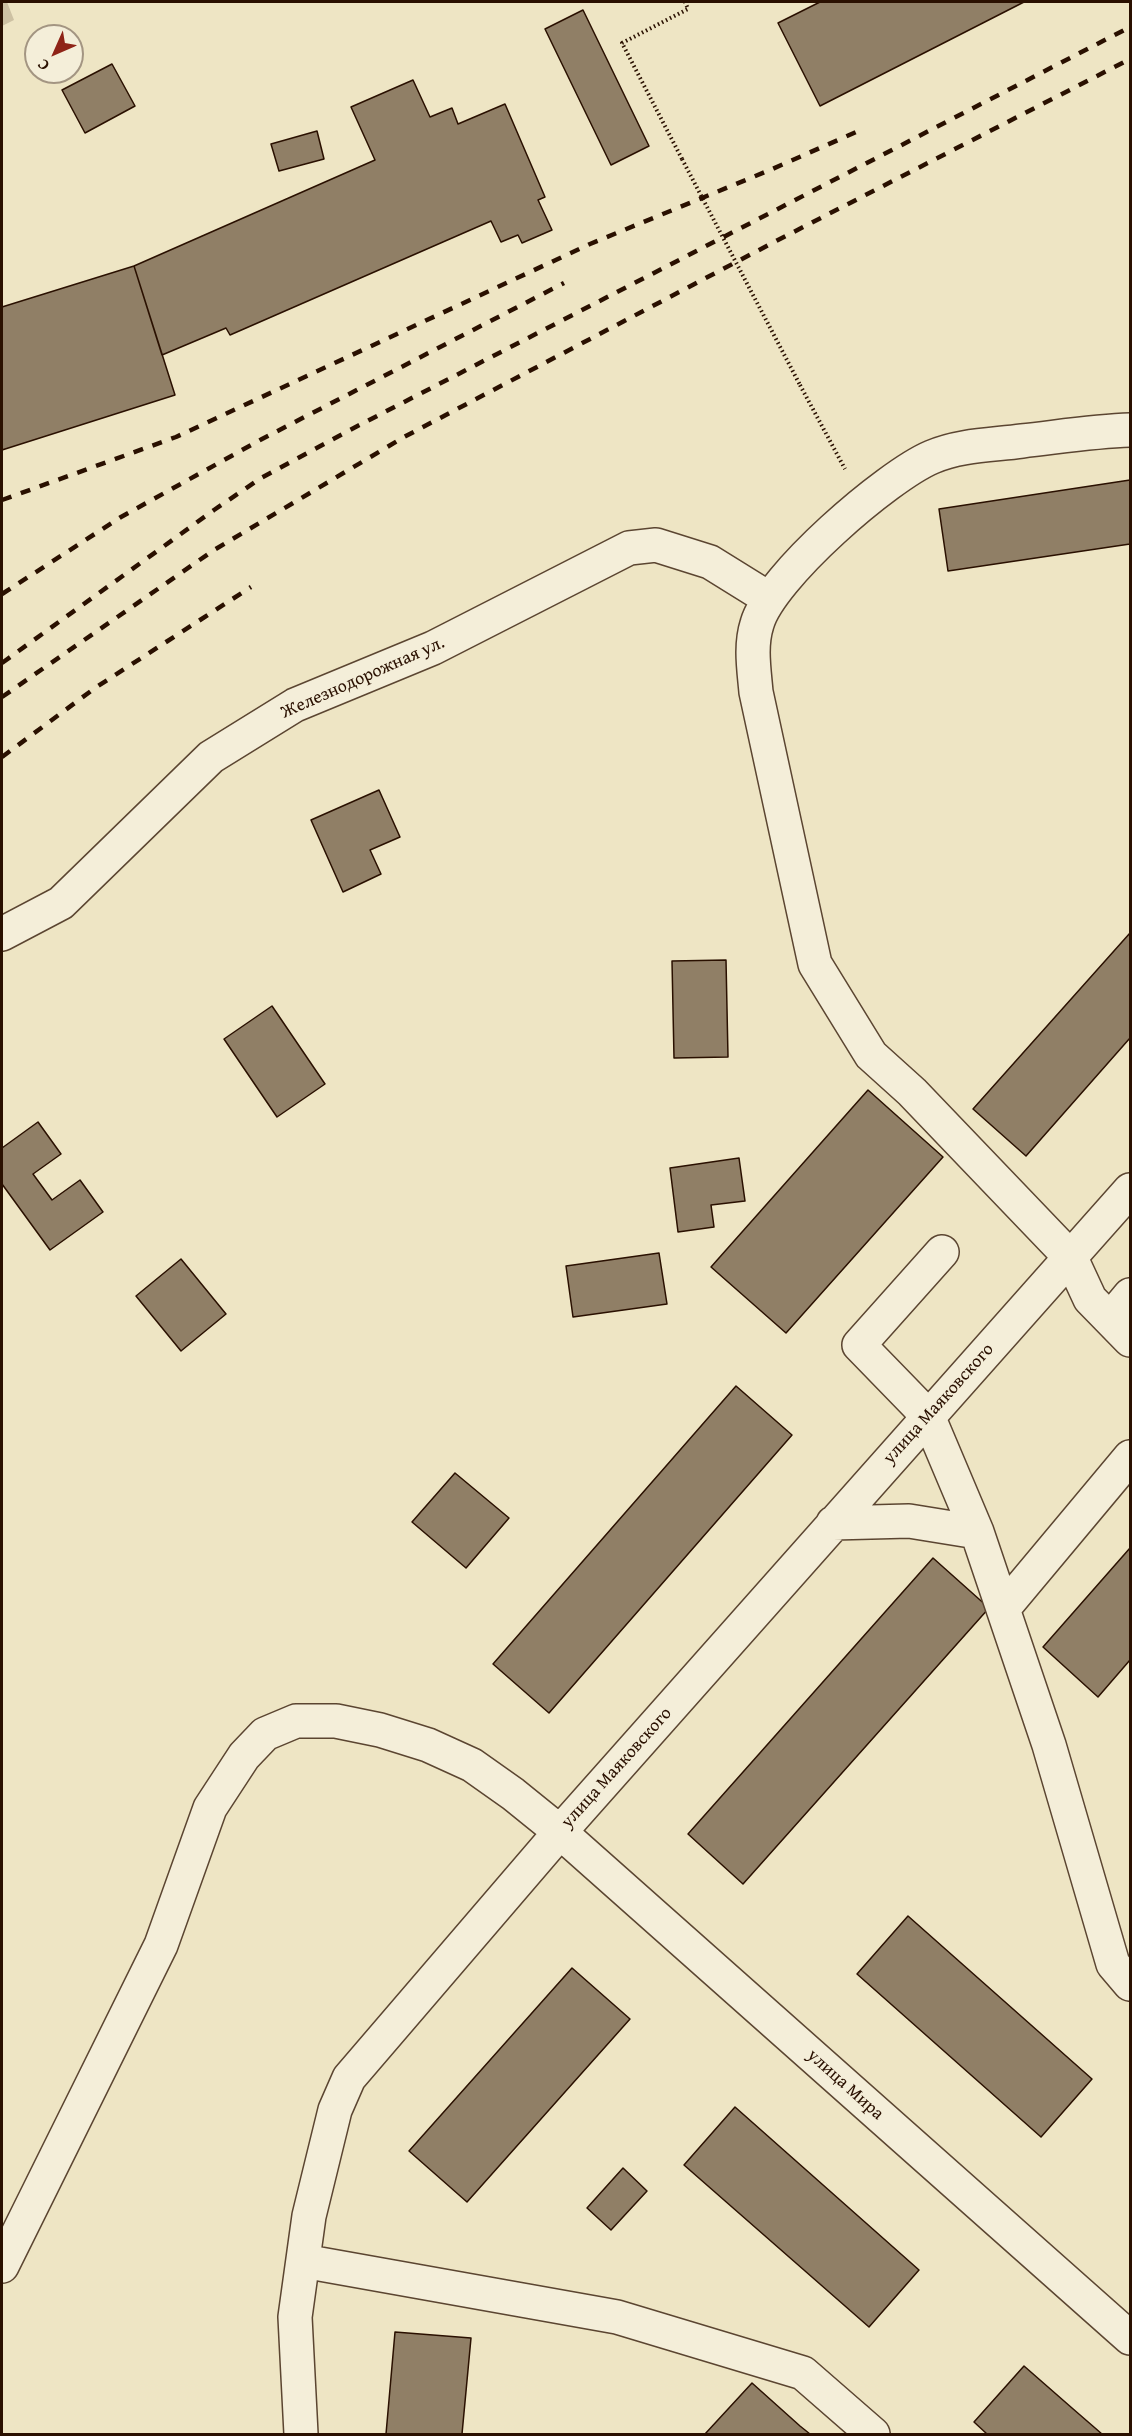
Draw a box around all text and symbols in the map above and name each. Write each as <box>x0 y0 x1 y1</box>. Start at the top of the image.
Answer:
north arrow <box>24 24 84 84</box>
text: С <box>31 54 54 77</box>
street label: Железнодорожная ул. <box>278 632 448 724</box>
street label: улица Маяковского <box>879 1339 999 1469</box>
street label: улица Маяковского <box>557 1703 677 1833</box>
street label: улица Мира <box>802 2045 888 2125</box>

